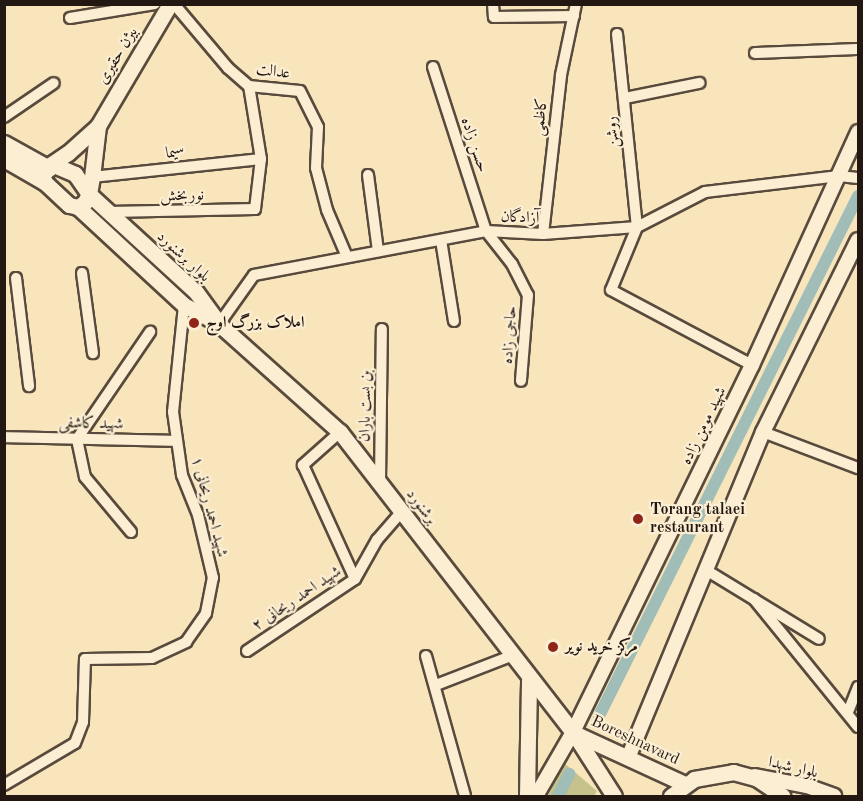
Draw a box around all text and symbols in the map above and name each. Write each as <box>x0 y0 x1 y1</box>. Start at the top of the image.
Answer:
street label: بیژن حقیری <box>94 24 142 88</box>
street label: عدالت <box>255 60 291 84</box>
street label: کاظمی <box>529 97 553 137</box>
street label: حسن زاده <box>456 115 492 175</box>
street label: روشن <box>602 115 624 149</box>
street label: سیما <box>165 142 185 164</box>
street label: نوربخش <box>160 186 204 206</box>
street label: آزادگان <box>500 208 540 228</box>
street label: بلوار برشنورد <box>152 227 214 287</box>
street label: حاجی زاده <box>498 305 522 365</box>
place label: املاک بزرگ اوج <box>206 313 304 333</box>
marker: املاک بزرگ اوج <box>187 316 201 330</box>
street label: بن بست باران <box>356 370 376 442</box>
street label: شهید مومن زاده <box>677 384 731 468</box>
street label: شهید کاشفی <box>58 414 124 434</box>
street label: شهید احمد ریحانی ۱ <box>186 455 232 559</box>
street label: برشنورد <box>401 485 441 529</box>
place label: Torang talaei restaurant <box>650 500 745 538</box>
marker: Torang talaei restaurant <box>631 512 645 526</box>
street label: شهید احمد ریحانی ۲ <box>249 562 345 636</box>
place label: مرکز خرید نویر <box>565 637 638 657</box>
marker: مرکز خرید نویر <box>546 640 560 654</box>
street label: Boreshnavard <box>588 712 682 770</box>
street label: بلوار شهدا <box>766 753 820 783</box>

